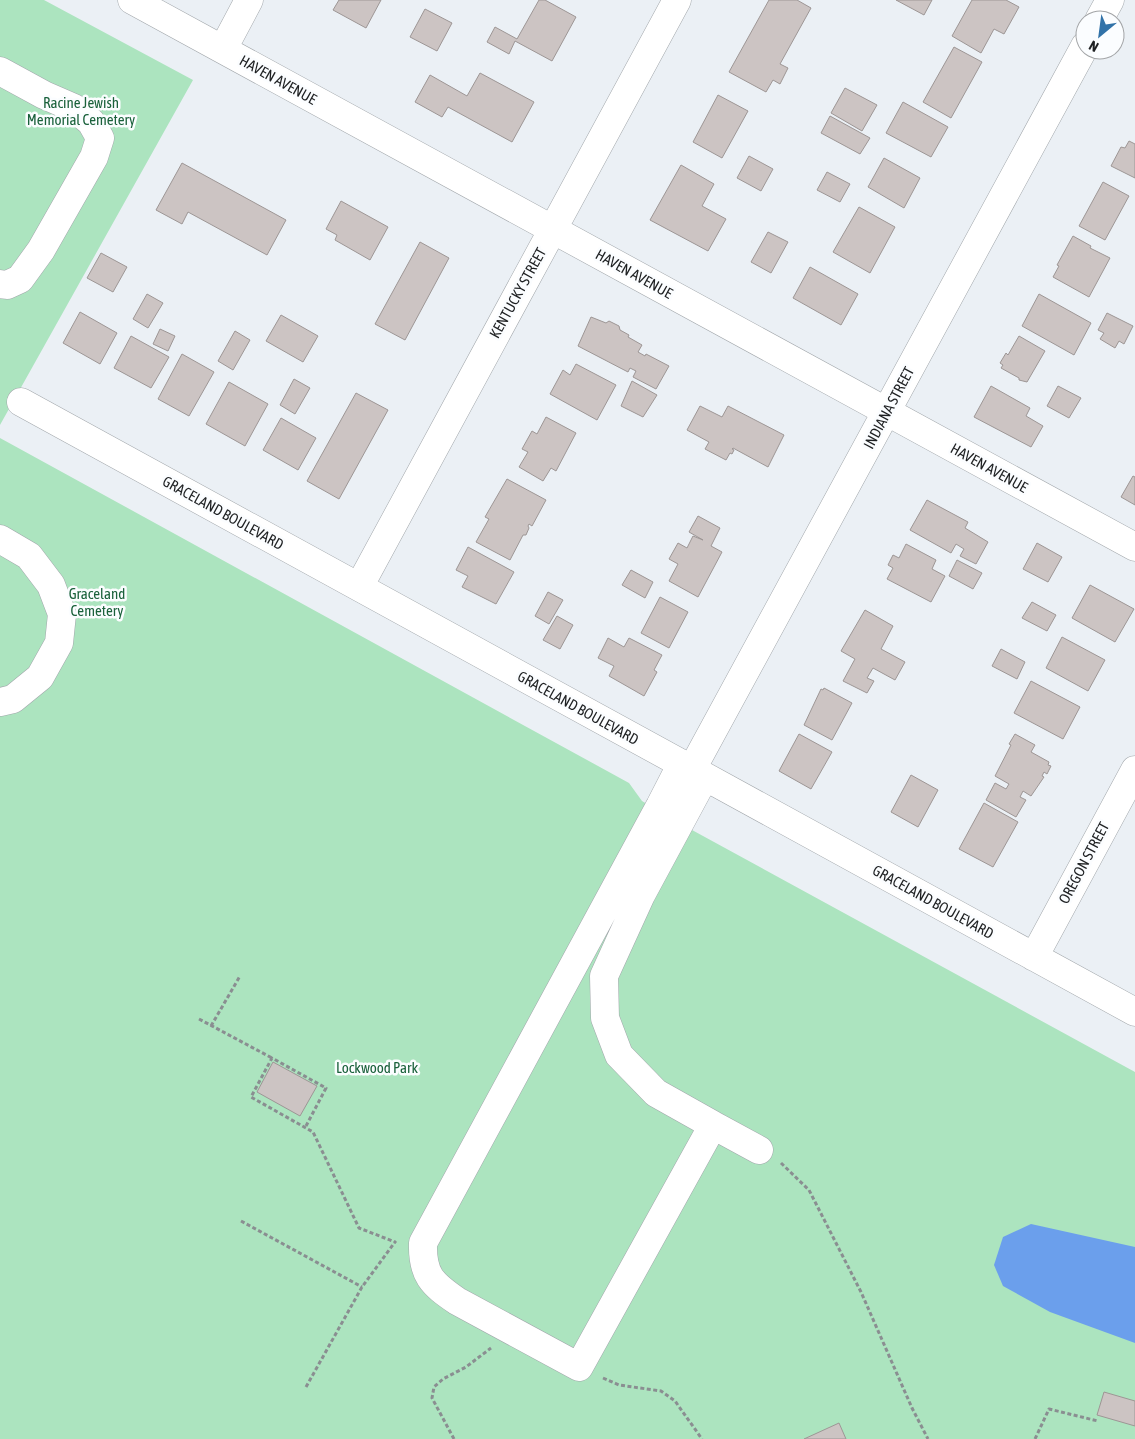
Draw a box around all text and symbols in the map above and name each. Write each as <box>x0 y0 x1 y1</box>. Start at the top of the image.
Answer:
north arrow <box>1075 10 1125 60</box>
text: N <box>1086 37 1101 55</box>
street label: HAVEN AVENUE <box>237 51 320 108</box>
park label: Racine Jewish Memorial Cemetery <box>27 94 135 128</box>
street label: KENTUCKY STREET <box>486 244 550 341</box>
street label: HAVEN AVENUE <box>593 245 676 302</box>
street label: INDIANA STREET <box>860 364 917 452</box>
street label: HAVEN AVENUE <box>948 439 1031 496</box>
street label: GRACELAND BOULEVARD <box>160 472 287 553</box>
park label: Graceland Cemetery <box>69 585 125 619</box>
street label: GRACELAND BOULEVARD <box>515 667 642 748</box>
street label: OREGON STREET <box>1055 819 1112 906</box>
street label: GRACELAND BOULEVARD <box>870 861 997 942</box>
park label: Lockwood Park <box>336 1059 418 1076</box>

